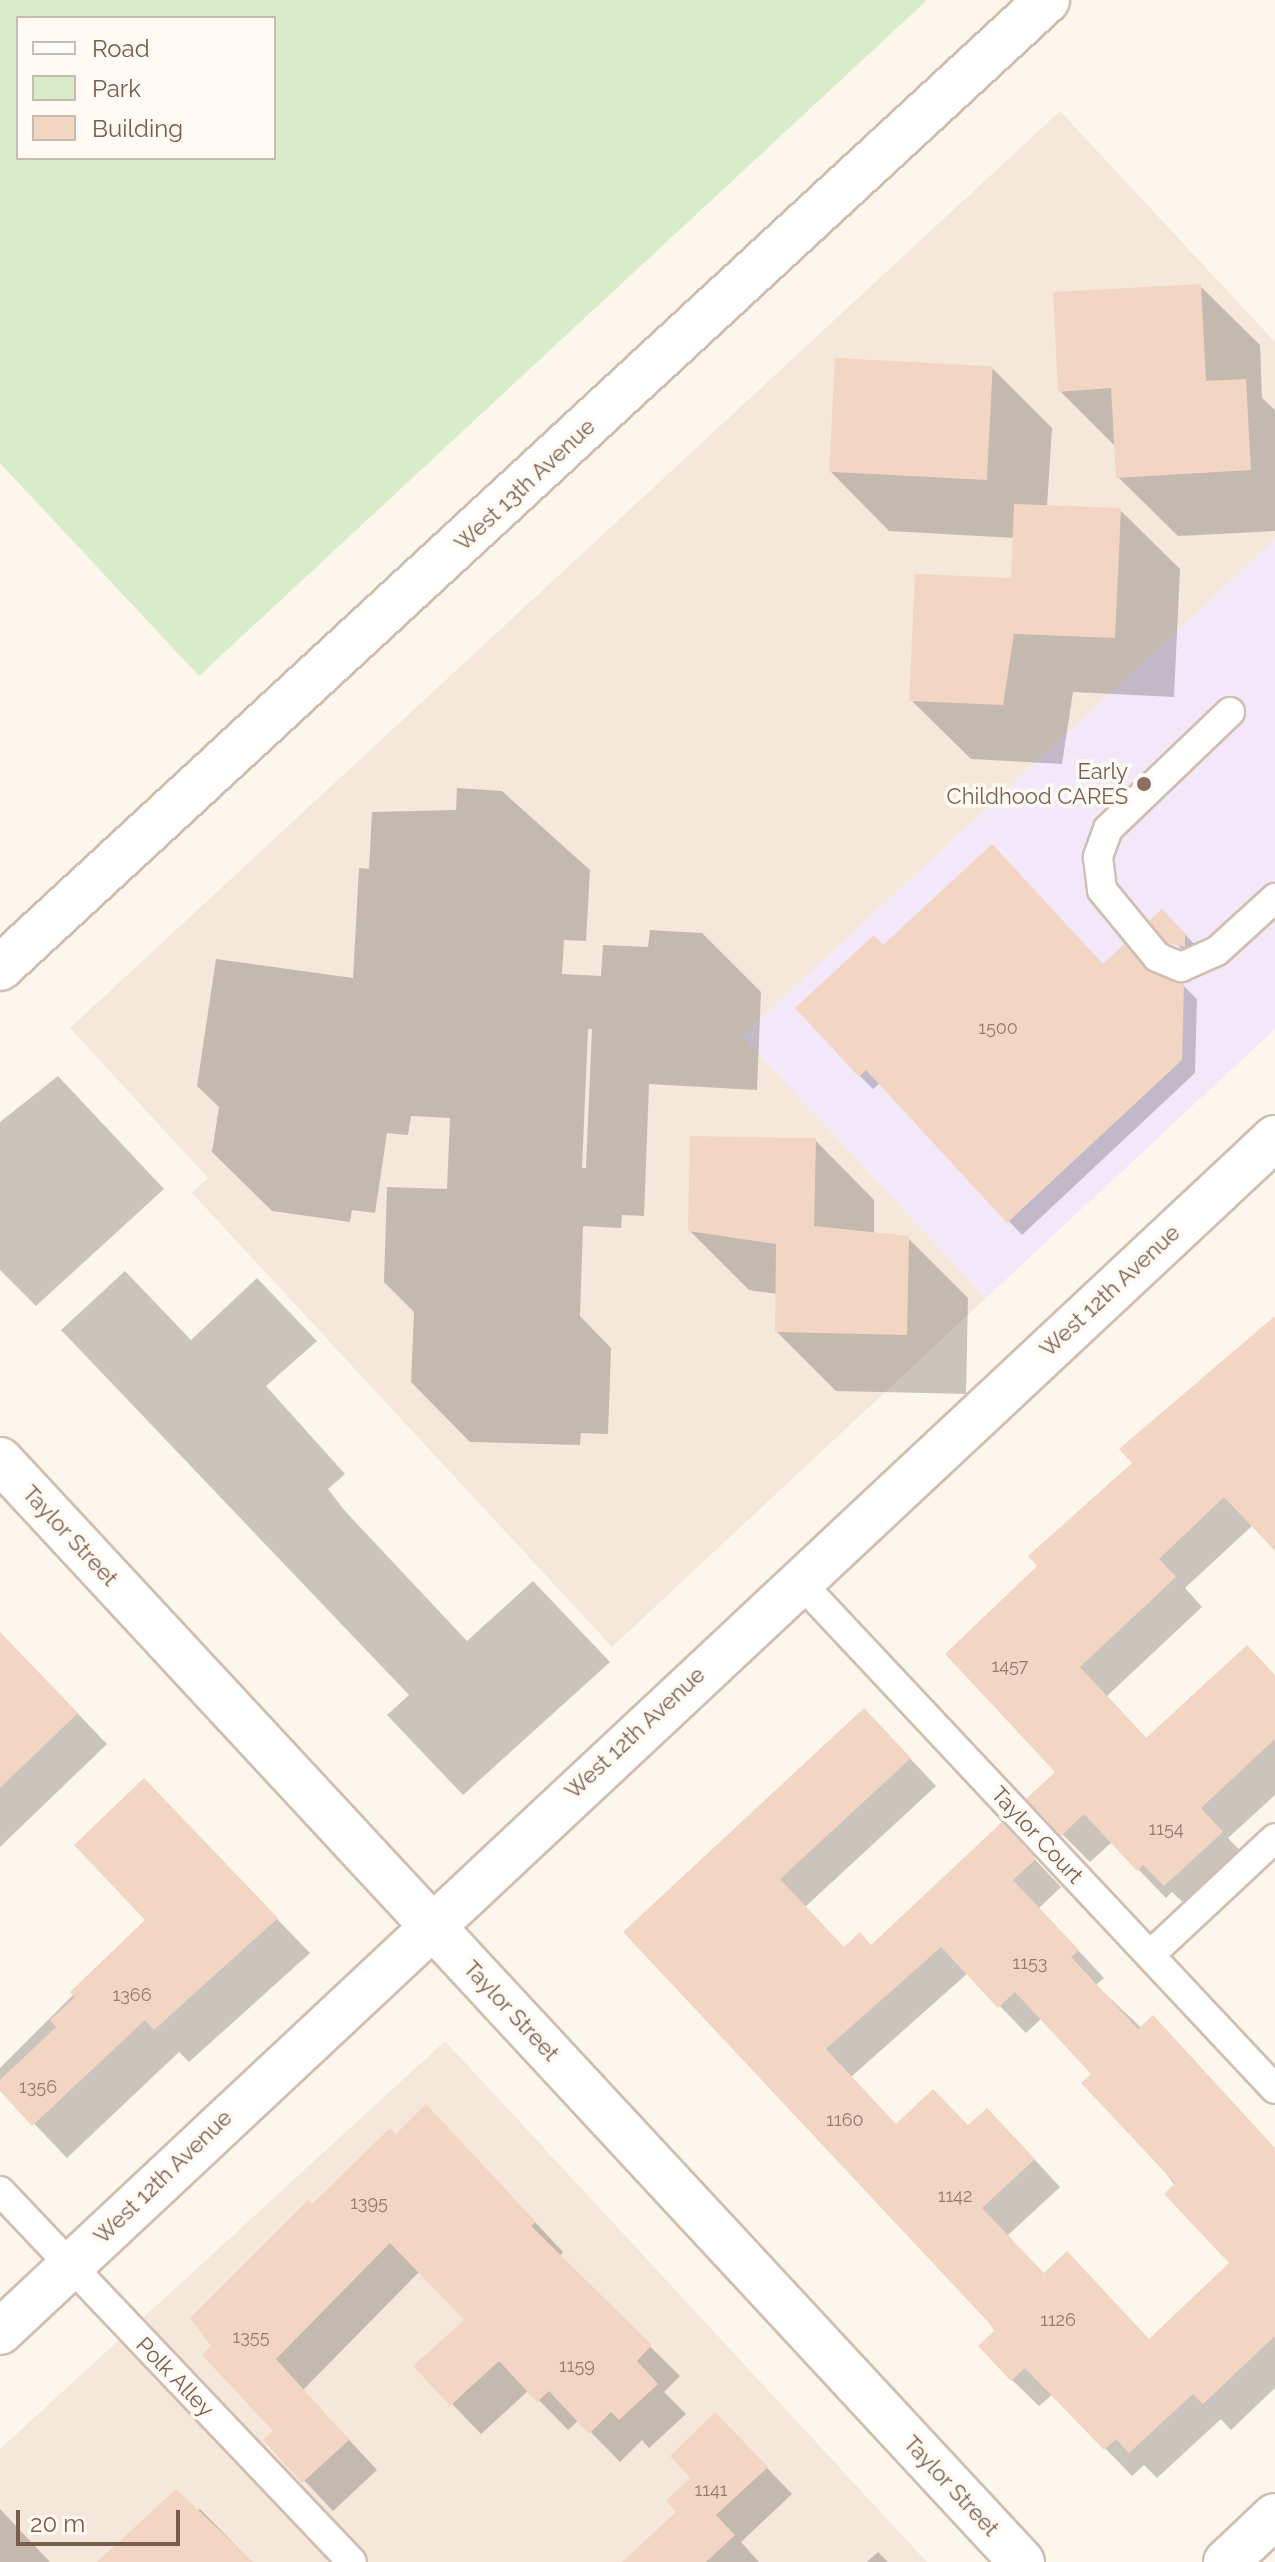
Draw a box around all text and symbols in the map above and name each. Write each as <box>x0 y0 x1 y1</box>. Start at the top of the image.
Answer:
legend <box>16 16 276 160</box>
text: Road <box>92 34 150 63</box>
text: Park <box>92 74 141 103</box>
text: Building <box>92 114 183 143</box>
street label: West 13th Avenue <box>449 413 601 557</box>
place label: Early Childhood CARES <box>947 758 1128 810</box>
marker: Early Childhood CARES <box>1135 775 1153 793</box>
house number: 1500 <box>978 1017 1018 1039</box>
street label: West 12th Avenue <box>1034 1219 1186 1363</box>
street label: Taylor Street <box>17 1480 123 1592</box>
house number: 1457 <box>992 1655 1028 1677</box>
street label: West 12th Avenue <box>559 1661 711 1805</box>
street label: Taylor Court <box>985 1781 1089 1889</box>
house number: 1154 <box>1148 1818 1184 1840</box>
house number: 1153 <box>1013 1952 1047 1974</box>
street label: Taylor Street <box>458 1955 564 2067</box>
house number: 1366 <box>112 1984 152 2006</box>
house number: 1356 <box>19 2076 57 2098</box>
street label: West 12th Avenue <box>88 2104 238 2250</box>
house number: 1160 <box>826 2109 864 2131</box>
house number: 1142 <box>938 2185 972 2207</box>
house number: 1395 <box>350 2192 388 2214</box>
house number: 1126 <box>1040 2309 1076 2331</box>
house number: 1355 <box>233 2326 269 2348</box>
street label: Polk Alley <box>130 2331 220 2423</box>
house number: 1159 <box>559 2355 595 2377</box>
street label: Taylor Street <box>898 2430 1004 2542</box>
house number: 1141 <box>695 2479 727 2501</box>
scale bar <box>20 2494 184 2544</box>
text: 20 m <box>30 2509 85 2538</box>

